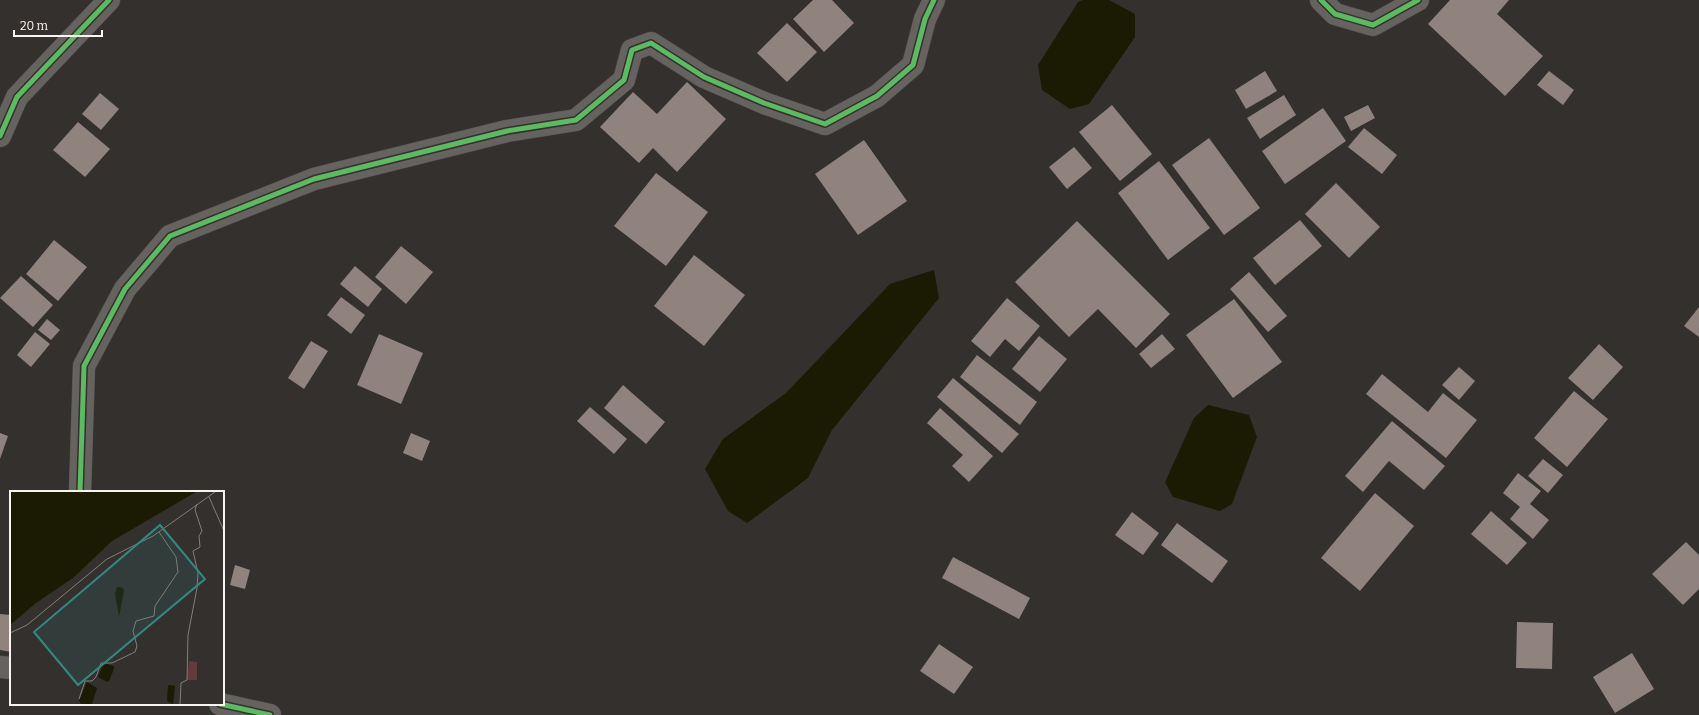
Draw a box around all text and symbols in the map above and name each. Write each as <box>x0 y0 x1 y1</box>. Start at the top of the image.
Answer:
scale bar <box>14 12 102 38</box>
text: 20 m <box>20 19 49 33</box>
inset map <box>10 491 224 705</box>

